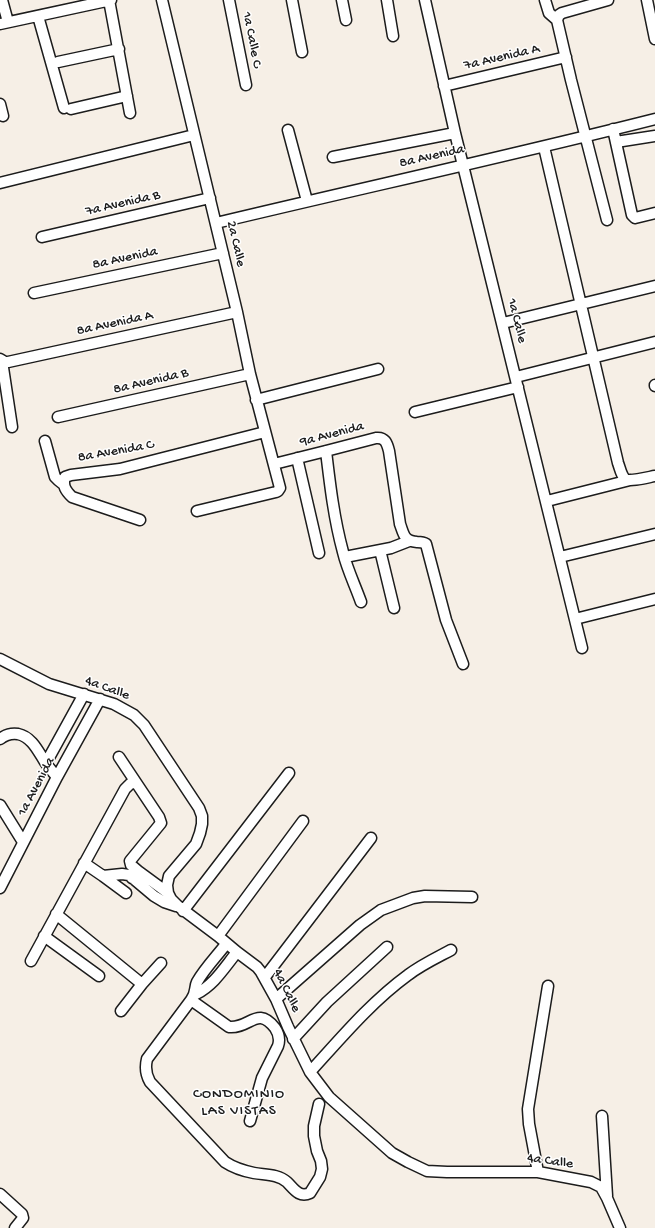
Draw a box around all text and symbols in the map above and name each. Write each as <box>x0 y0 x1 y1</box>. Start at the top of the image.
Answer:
street label: 1a Calle C <box>237 11 265 69</box>
street label: 7a Avenida A <box>462 41 542 75</box>
street label: 8a Avenida <box>398 141 466 173</box>
street label: 7a Avenida B <box>84 187 162 221</box>
street label: 2a Calle <box>222 219 248 269</box>
street label: 8a Avenida <box>91 244 159 274</box>
street label: 1a Calle <box>502 297 530 345</box>
street label: 8a Avenida A <box>75 308 155 340</box>
street label: 8a Avenida B <box>112 365 190 399</box>
street label: 9a Avenida <box>298 418 366 452</box>
street label: 8a Avenida C <box>77 437 155 467</box>
street label: 4a Calle <box>82 673 132 705</box>
street label: 1a Avenida <box>15 755 59 819</box>
street label: 4a Calle <box>268 966 304 1016</box>
district label: CONDOMINIO LAS VISTAS <box>193 1086 285 1121</box>
street label: 4a Calle <box>526 1150 574 1174</box>

